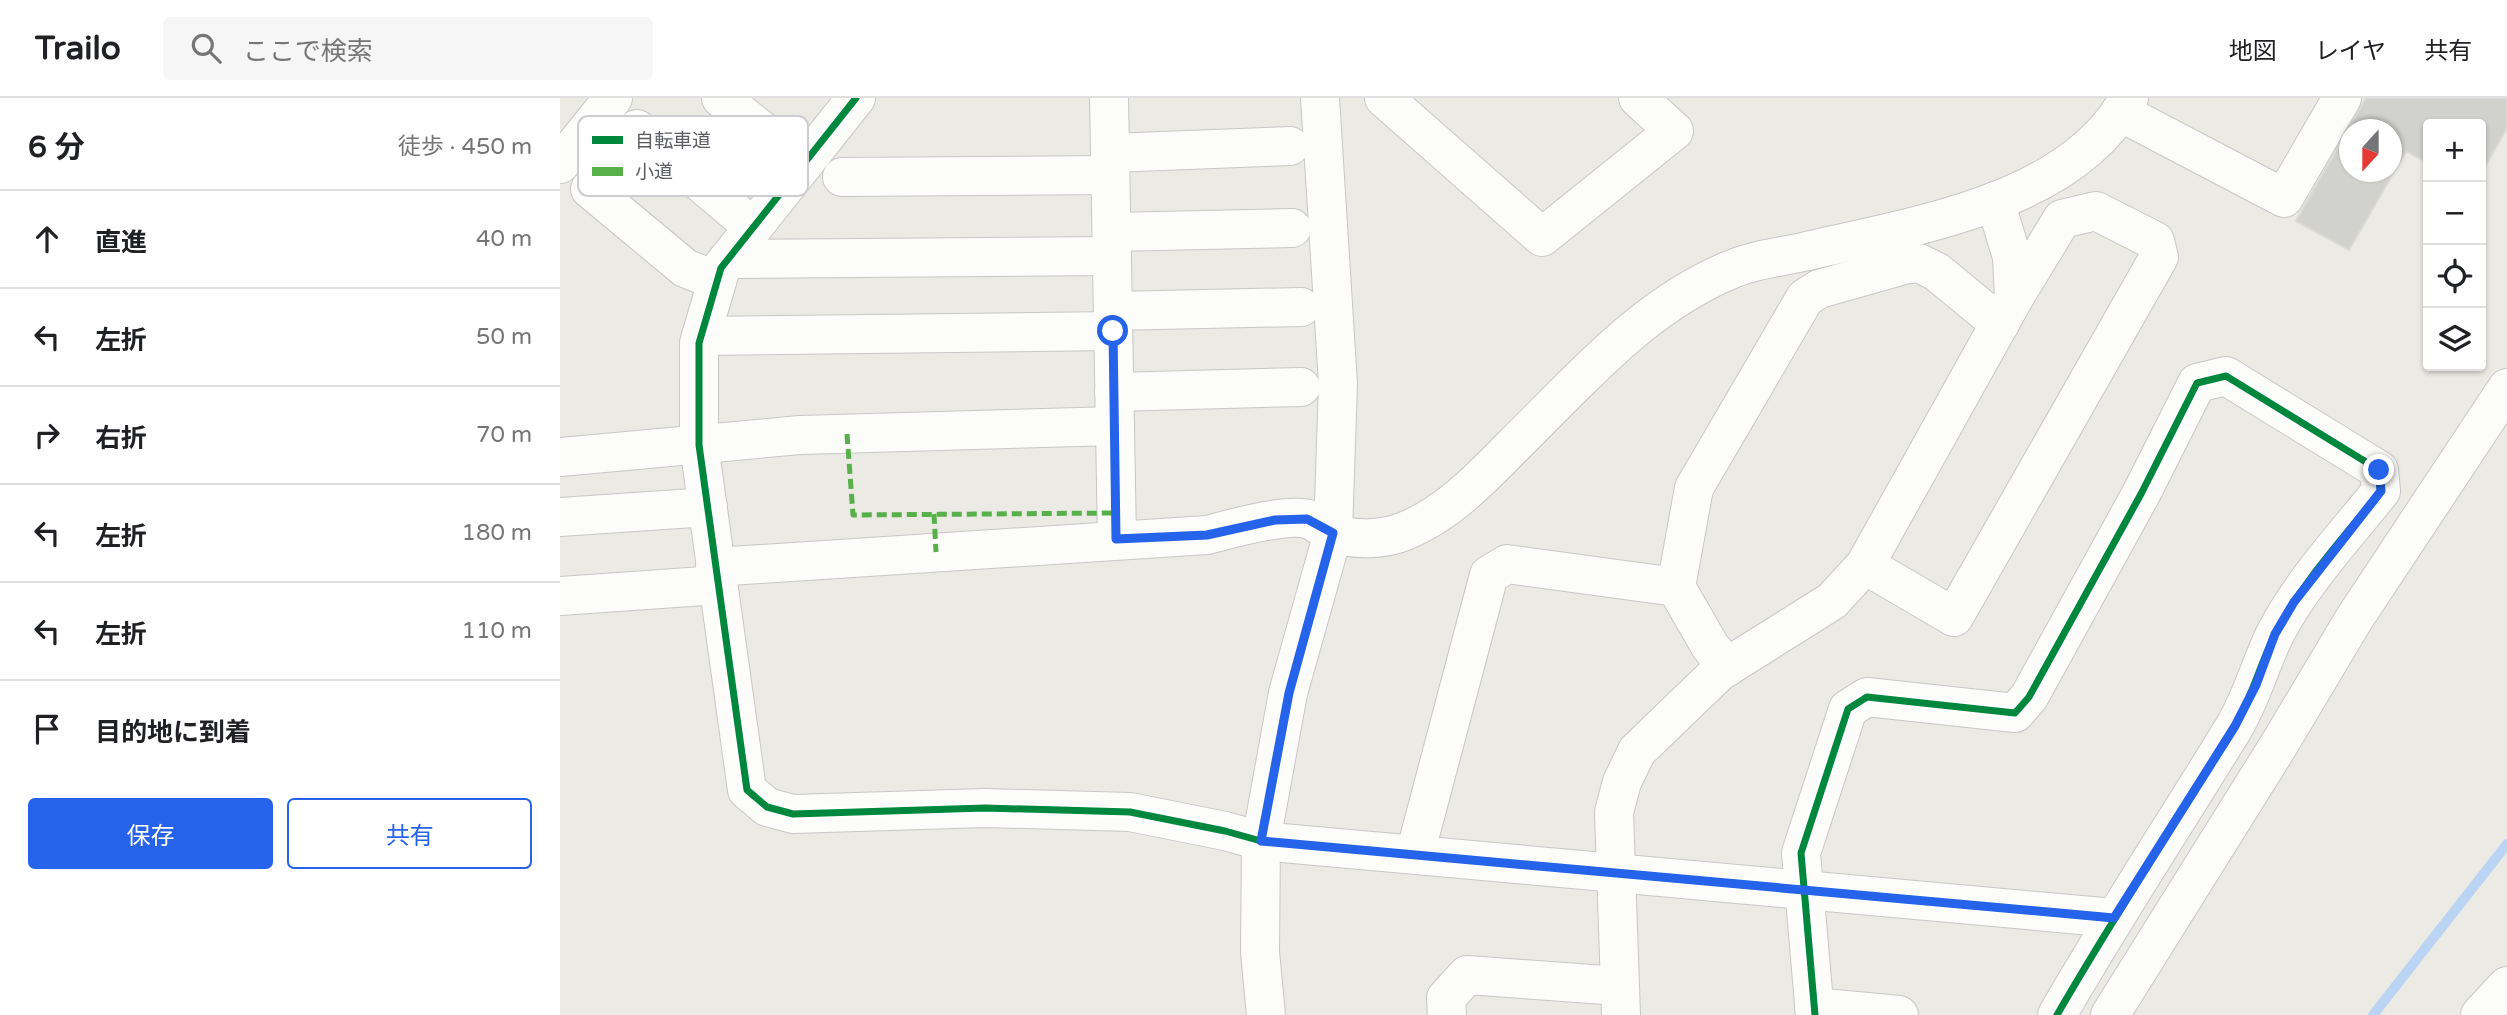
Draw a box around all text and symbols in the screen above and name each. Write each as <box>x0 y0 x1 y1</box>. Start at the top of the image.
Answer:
search box <box>163 17 653 80</box>
text: Trailo <box>35 29 121 68</box>
icon: search <box>187 29 225 67</box>
text: ここで検索 <box>243 36 373 67</box>
text: 地図 <box>2229 37 2277 66</box>
text: レイヤ <box>2315 37 2386 66</box>
text: 共有 <box>2424 37 2472 66</box>
legend <box>578 116 808 196</box>
north arrow <box>2339 119 2402 182</box>
map controls <box>2423 119 2486 371</box>
button: + <box>2423 119 2486 182</box>
text: 6 分 <box>28 129 85 166</box>
text: 自転車道 <box>635 130 711 152</box>
text: 徒歩 · 450 m <box>398 133 532 161</box>
text: 小道 <box>635 161 673 183</box>
button: − <box>2423 182 2486 245</box>
icon: ahead <box>28 220 66 258</box>
text: 40 m <box>476 225 532 253</box>
text: 直進 <box>95 227 147 258</box>
button: locate <box>2423 245 2486 308</box>
button: layers <box>2423 308 2486 371</box>
route start <box>1097 315 1128 346</box>
icon: left <box>28 318 66 356</box>
text: 50 m <box>476 323 532 351</box>
text: 左折 <box>95 325 147 356</box>
icon: right <box>28 416 66 454</box>
text: 70 m <box>476 421 532 449</box>
text: 右折 <box>95 423 147 454</box>
route end <box>2363 454 2394 485</box>
icon: left <box>28 514 66 552</box>
text: 180 m <box>462 519 532 547</box>
text: 左折 <box>95 521 147 552</box>
icon: left <box>28 612 66 650</box>
text: 110 m <box>462 617 532 645</box>
text: 左折 <box>95 619 147 650</box>
icon: arrive <box>28 710 66 748</box>
text: 目的地に到着 <box>95 717 251 748</box>
button: 保存 <box>28 798 273 869</box>
button: 共有 <box>287 798 532 869</box>

